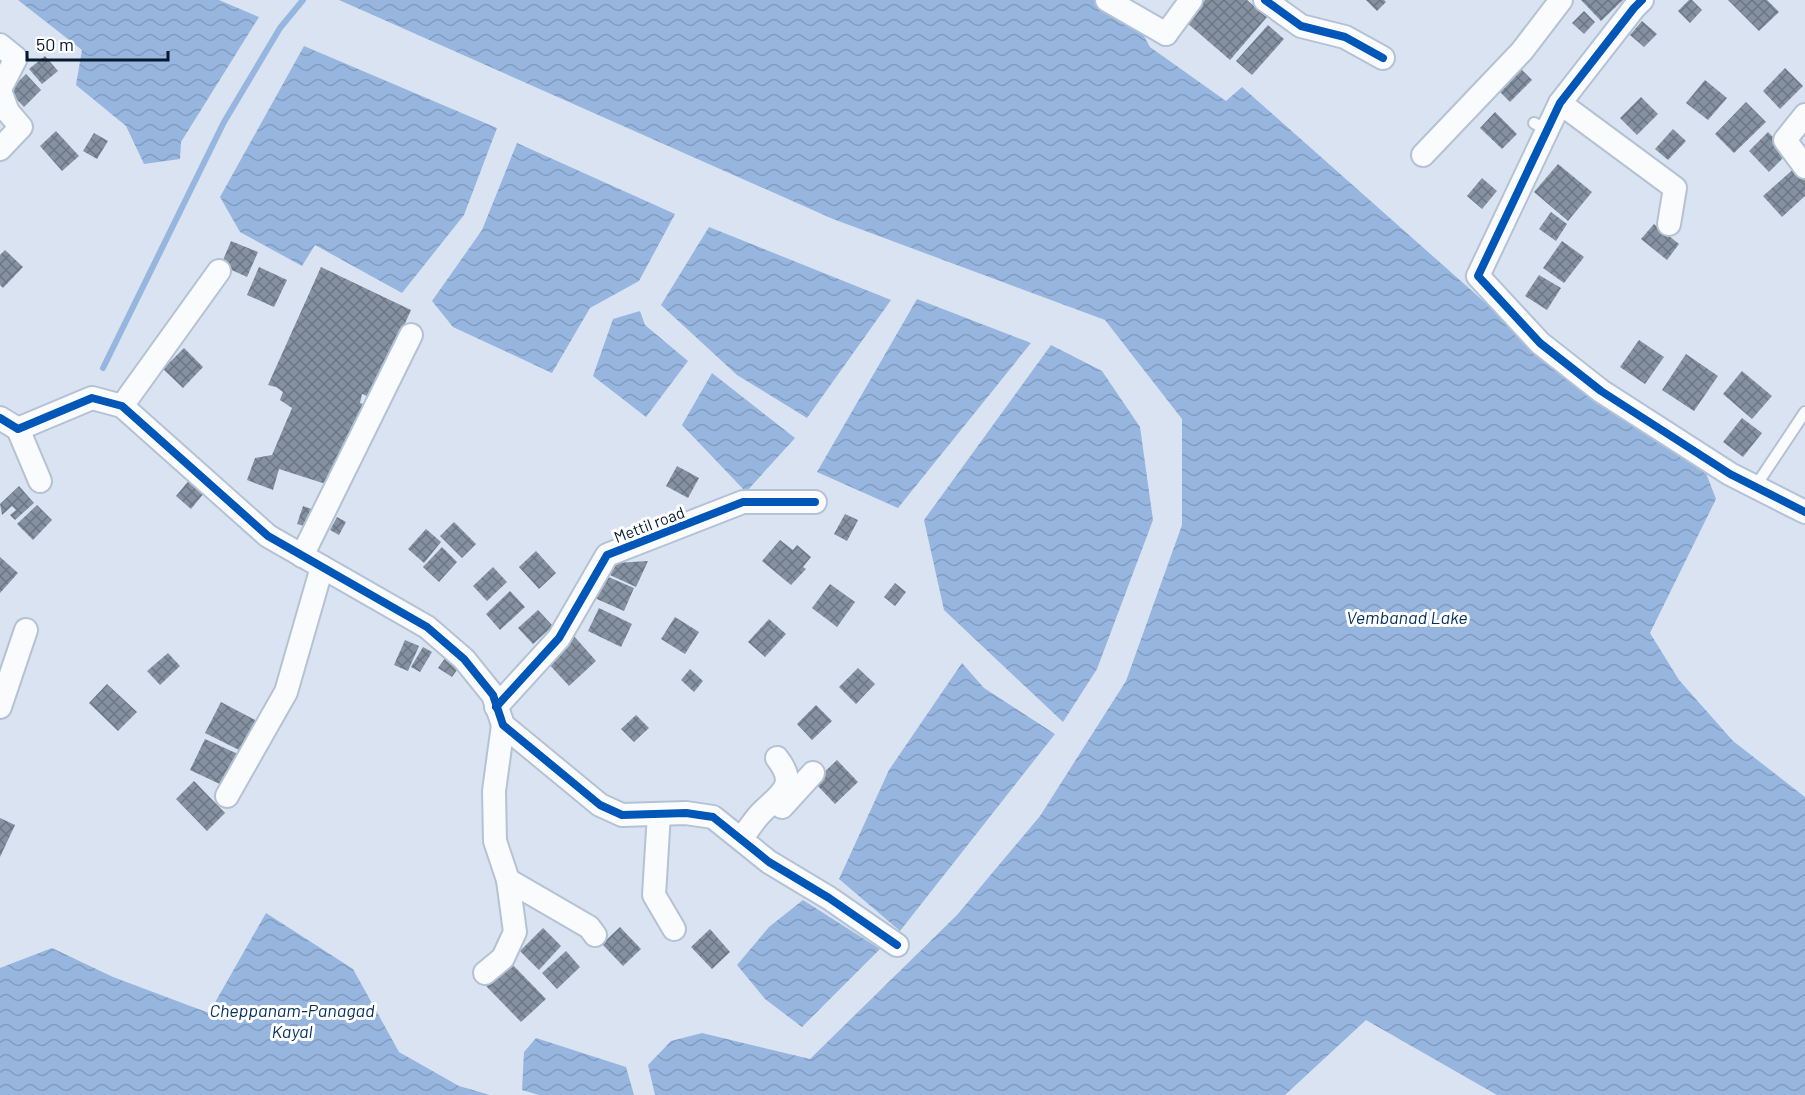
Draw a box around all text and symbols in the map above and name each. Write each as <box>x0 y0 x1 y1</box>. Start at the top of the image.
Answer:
scale bar <box>27 24 168 62</box>
text: 50 m <box>36 33 74 55</box>
street label: Mettil road <box>611 502 687 546</box>
water label: Vembanad Lake <box>1346 606 1468 628</box>
water label: Cheppanam-Panagad Kayal <box>209 999 375 1042</box>

